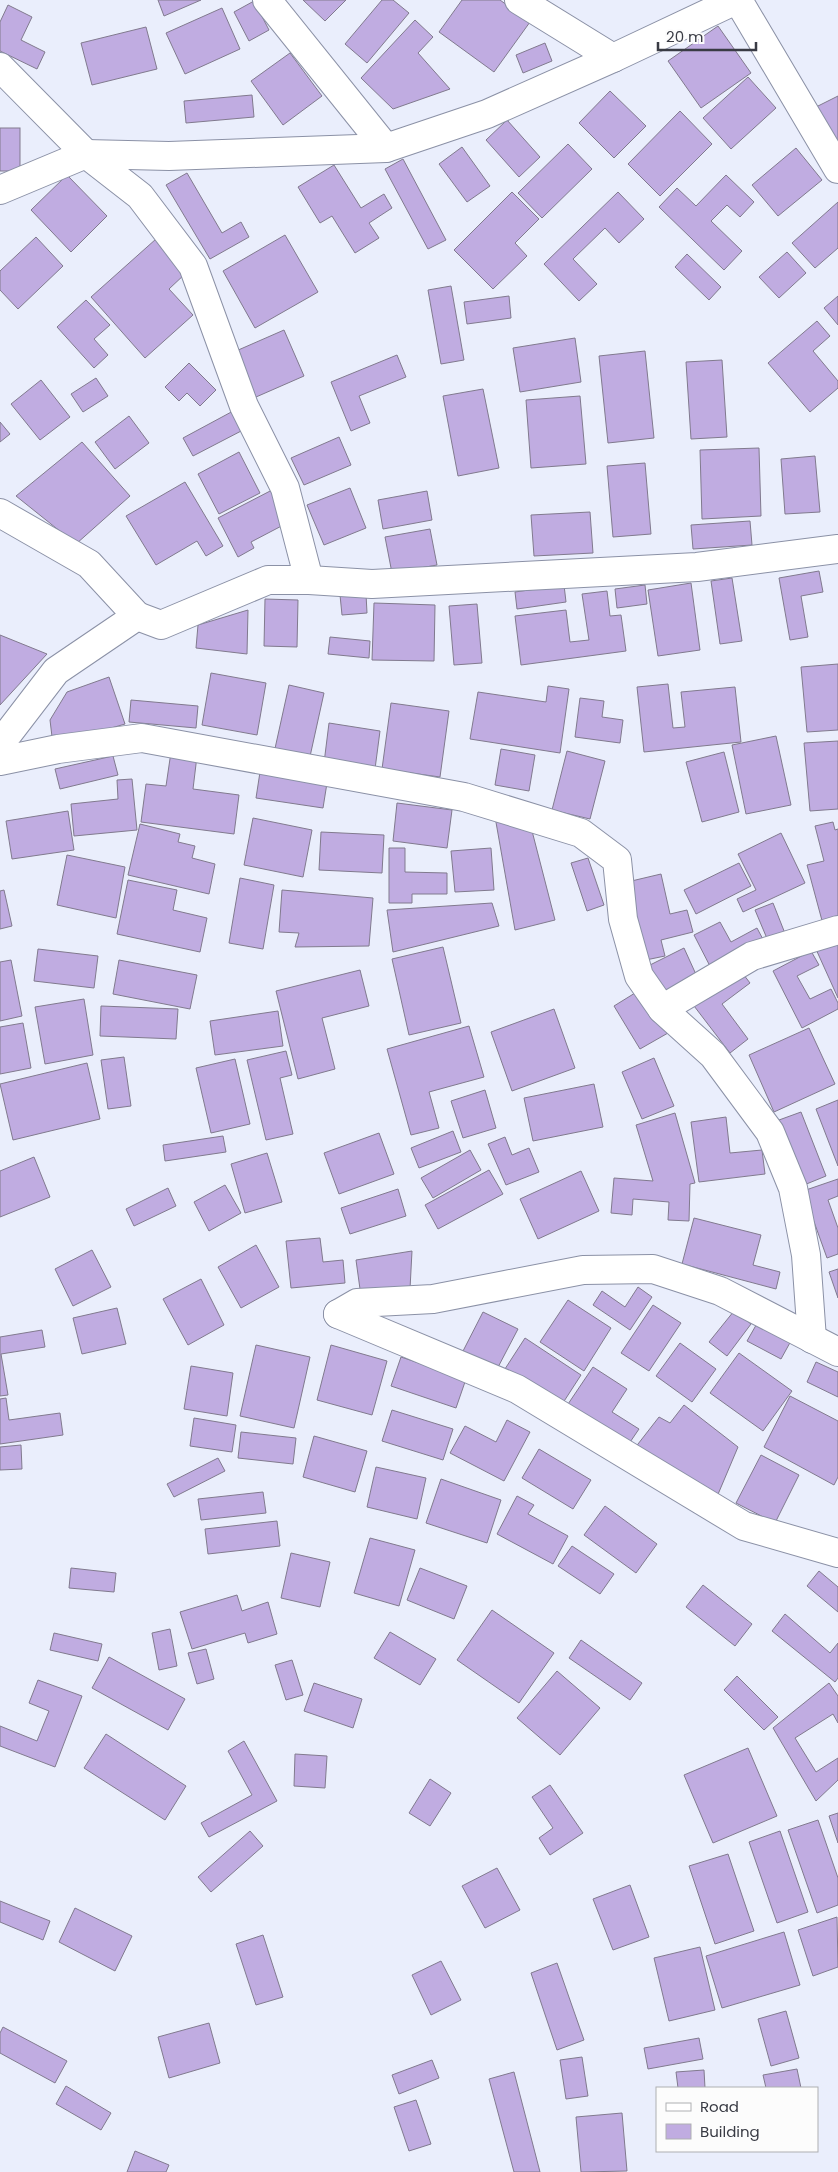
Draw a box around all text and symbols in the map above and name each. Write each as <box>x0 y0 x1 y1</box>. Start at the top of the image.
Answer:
scale bar <box>658 20 756 52</box>
text: 20 m <box>666 26 704 47</box>
legend <box>656 2087 818 2152</box>
text: Road <box>700 2096 739 2117</box>
text: Building <box>700 2121 760 2142</box>

